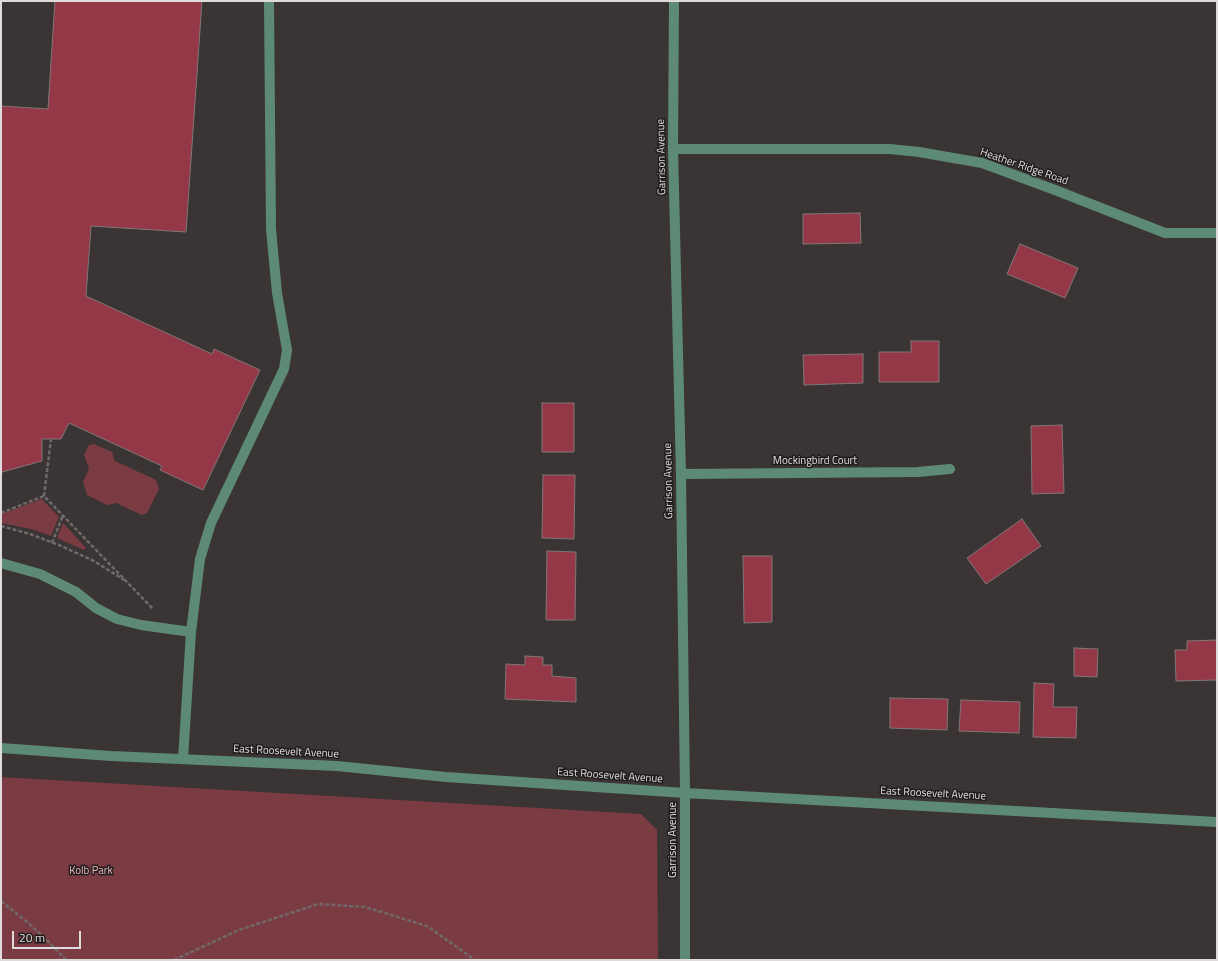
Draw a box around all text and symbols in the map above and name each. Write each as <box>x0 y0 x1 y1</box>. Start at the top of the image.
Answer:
street label: Garrison Avenue <box>655 119 669 195</box>
street label: Heather Ridge Road <box>978 146 1070 188</box>
street label: Garrison Avenue <box>662 443 676 519</box>
street label: Mockingbird Court <box>773 454 857 468</box>
street label: East Roosevelt Avenue <box>233 743 339 761</box>
street label: East Roosevelt Avenue <box>557 766 663 786</box>
street label: East Roosevelt Avenue <box>880 785 986 803</box>
street label: Garrison Avenue <box>666 802 680 878</box>
park label: Kolb Park <box>69 864 113 878</box>
scale bar <box>14 923 83 949</box>
text: 20 m <box>19 928 45 947</box>

